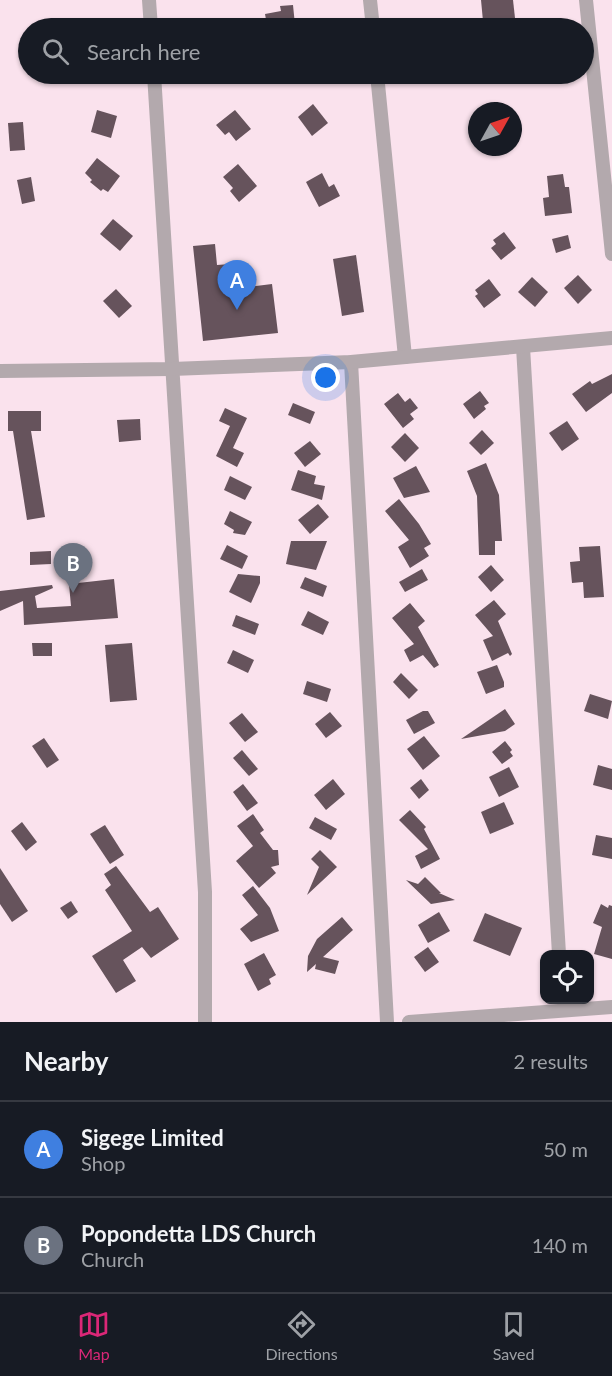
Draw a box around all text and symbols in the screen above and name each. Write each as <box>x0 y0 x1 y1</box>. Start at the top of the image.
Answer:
search box <box>18 18 594 84</box>
icon: search <box>39 35 72 68</box>
text: Search here <box>87 38 200 65</box>
north arrow <box>468 102 522 156</box>
pin: A <box>218 260 256 310</box>
your location <box>311 363 340 392</box>
pin: B <box>54 544 92 593</box>
map controls <box>540 950 594 1004</box>
button: locate <box>540 950 594 1004</box>
text: Nearby <box>24 1045 109 1077</box>
text: 2 results <box>513 1049 588 1073</box>
text: Sigege Limited <box>81 1124 224 1151</box>
text: A <box>37 1137 50 1161</box>
text: 50 m <box>543 1137 588 1161</box>
text: Shop <box>81 1151 125 1175</box>
text: Popondetta LDS Church <box>81 1220 316 1247</box>
text: B <box>37 1233 50 1257</box>
text: 140 m <box>532 1233 588 1257</box>
text: Church <box>81 1247 144 1271</box>
tab: Map <box>77 1308 110 1363</box>
tab: Directions <box>265 1308 338 1363</box>
tab: Saved <box>493 1308 534 1363</box>

